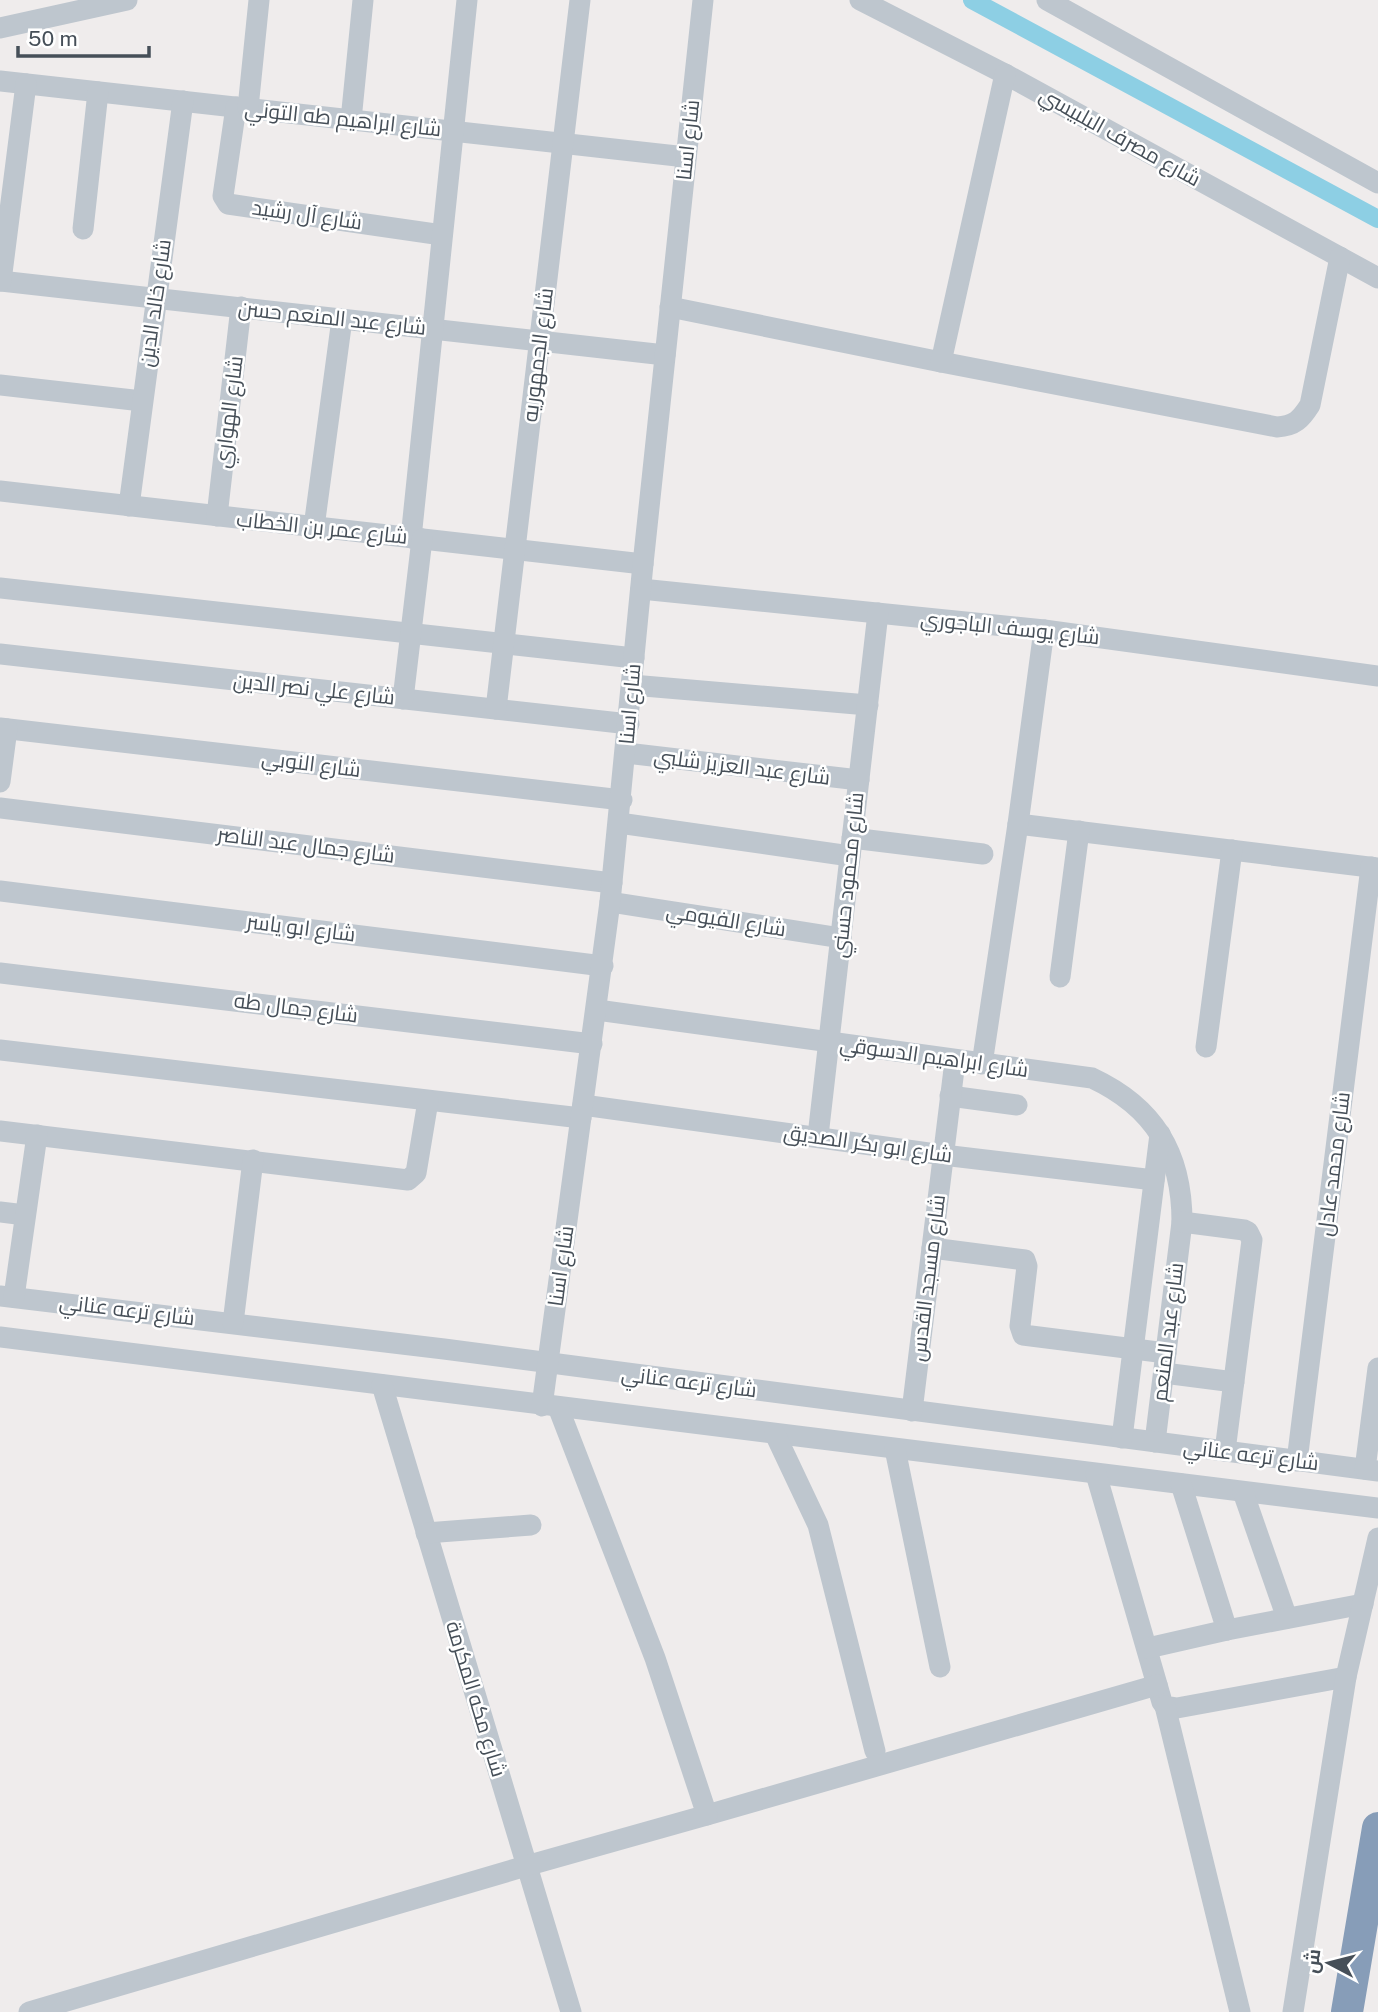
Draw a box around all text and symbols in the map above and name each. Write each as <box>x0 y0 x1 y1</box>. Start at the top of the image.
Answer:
scale bar <box>18 14 149 58</box>
text: 50 m <box>28 26 78 51</box>
street label: شارع مصرف البلبيسي <box>1034 82 1205 194</box>
street label: شارع ابراهيم طه التوني <box>243 96 443 145</box>
street label: شارع اسنا <box>671 98 706 182</box>
street label: شارع آل رشيد <box>250 194 364 237</box>
street label: شارع خالد الدين <box>133 237 178 369</box>
street label: شارع الجمهوريه <box>517 286 560 424</box>
street label: شارع عبد المنعم حسن <box>237 295 427 342</box>
street label: شارع الهواري <box>209 354 252 470</box>
street label: شارع عمر بن الخطاب <box>235 506 409 551</box>
street label: شارع يوسف الباجوري <box>919 606 1101 653</box>
street label: شارع اسنا <box>614 662 647 746</box>
street label: شارع علي نصر الدين <box>231 668 396 713</box>
street label: شارع عبد العزيز شلبي <box>652 743 832 794</box>
street label: شارع النوبي <box>260 745 362 786</box>
street label: شارع محمود حسني <box>826 791 873 959</box>
street label: شارع جمال عبد الناصر <box>215 821 396 870</box>
street label: شارع الفيومي <box>664 898 788 945</box>
street label: شارع ابو ياسر <box>244 908 357 949</box>
street label: شارع جمال طه <box>232 988 359 1029</box>
street label: شارع ابراهيم الدسوقي <box>838 1031 1030 1086</box>
street label: شارع محمد عادل <box>1312 1090 1357 1238</box>
street label: شارع ابو بكر الصديق <box>782 1119 954 1170</box>
street label: شارع مسجد القدس <box>905 1193 952 1363</box>
street label: شارع اسنا <box>542 1224 581 1308</box>
street label: شارع عبد المنعم <box>1147 1261 1190 1403</box>
street label: شارع ترعه عناني <box>57 1289 196 1334</box>
street label: شارع ترعه عناني <box>619 1361 758 1406</box>
street label: شارع ترعه عناني <box>1181 1434 1320 1479</box>
street label: شارع مكه المكرمة <box>439 1618 512 1780</box>
north arrow <box>1294 1928 1364 1998</box>
text: ش <box>1300 1947 1326 1974</box>

